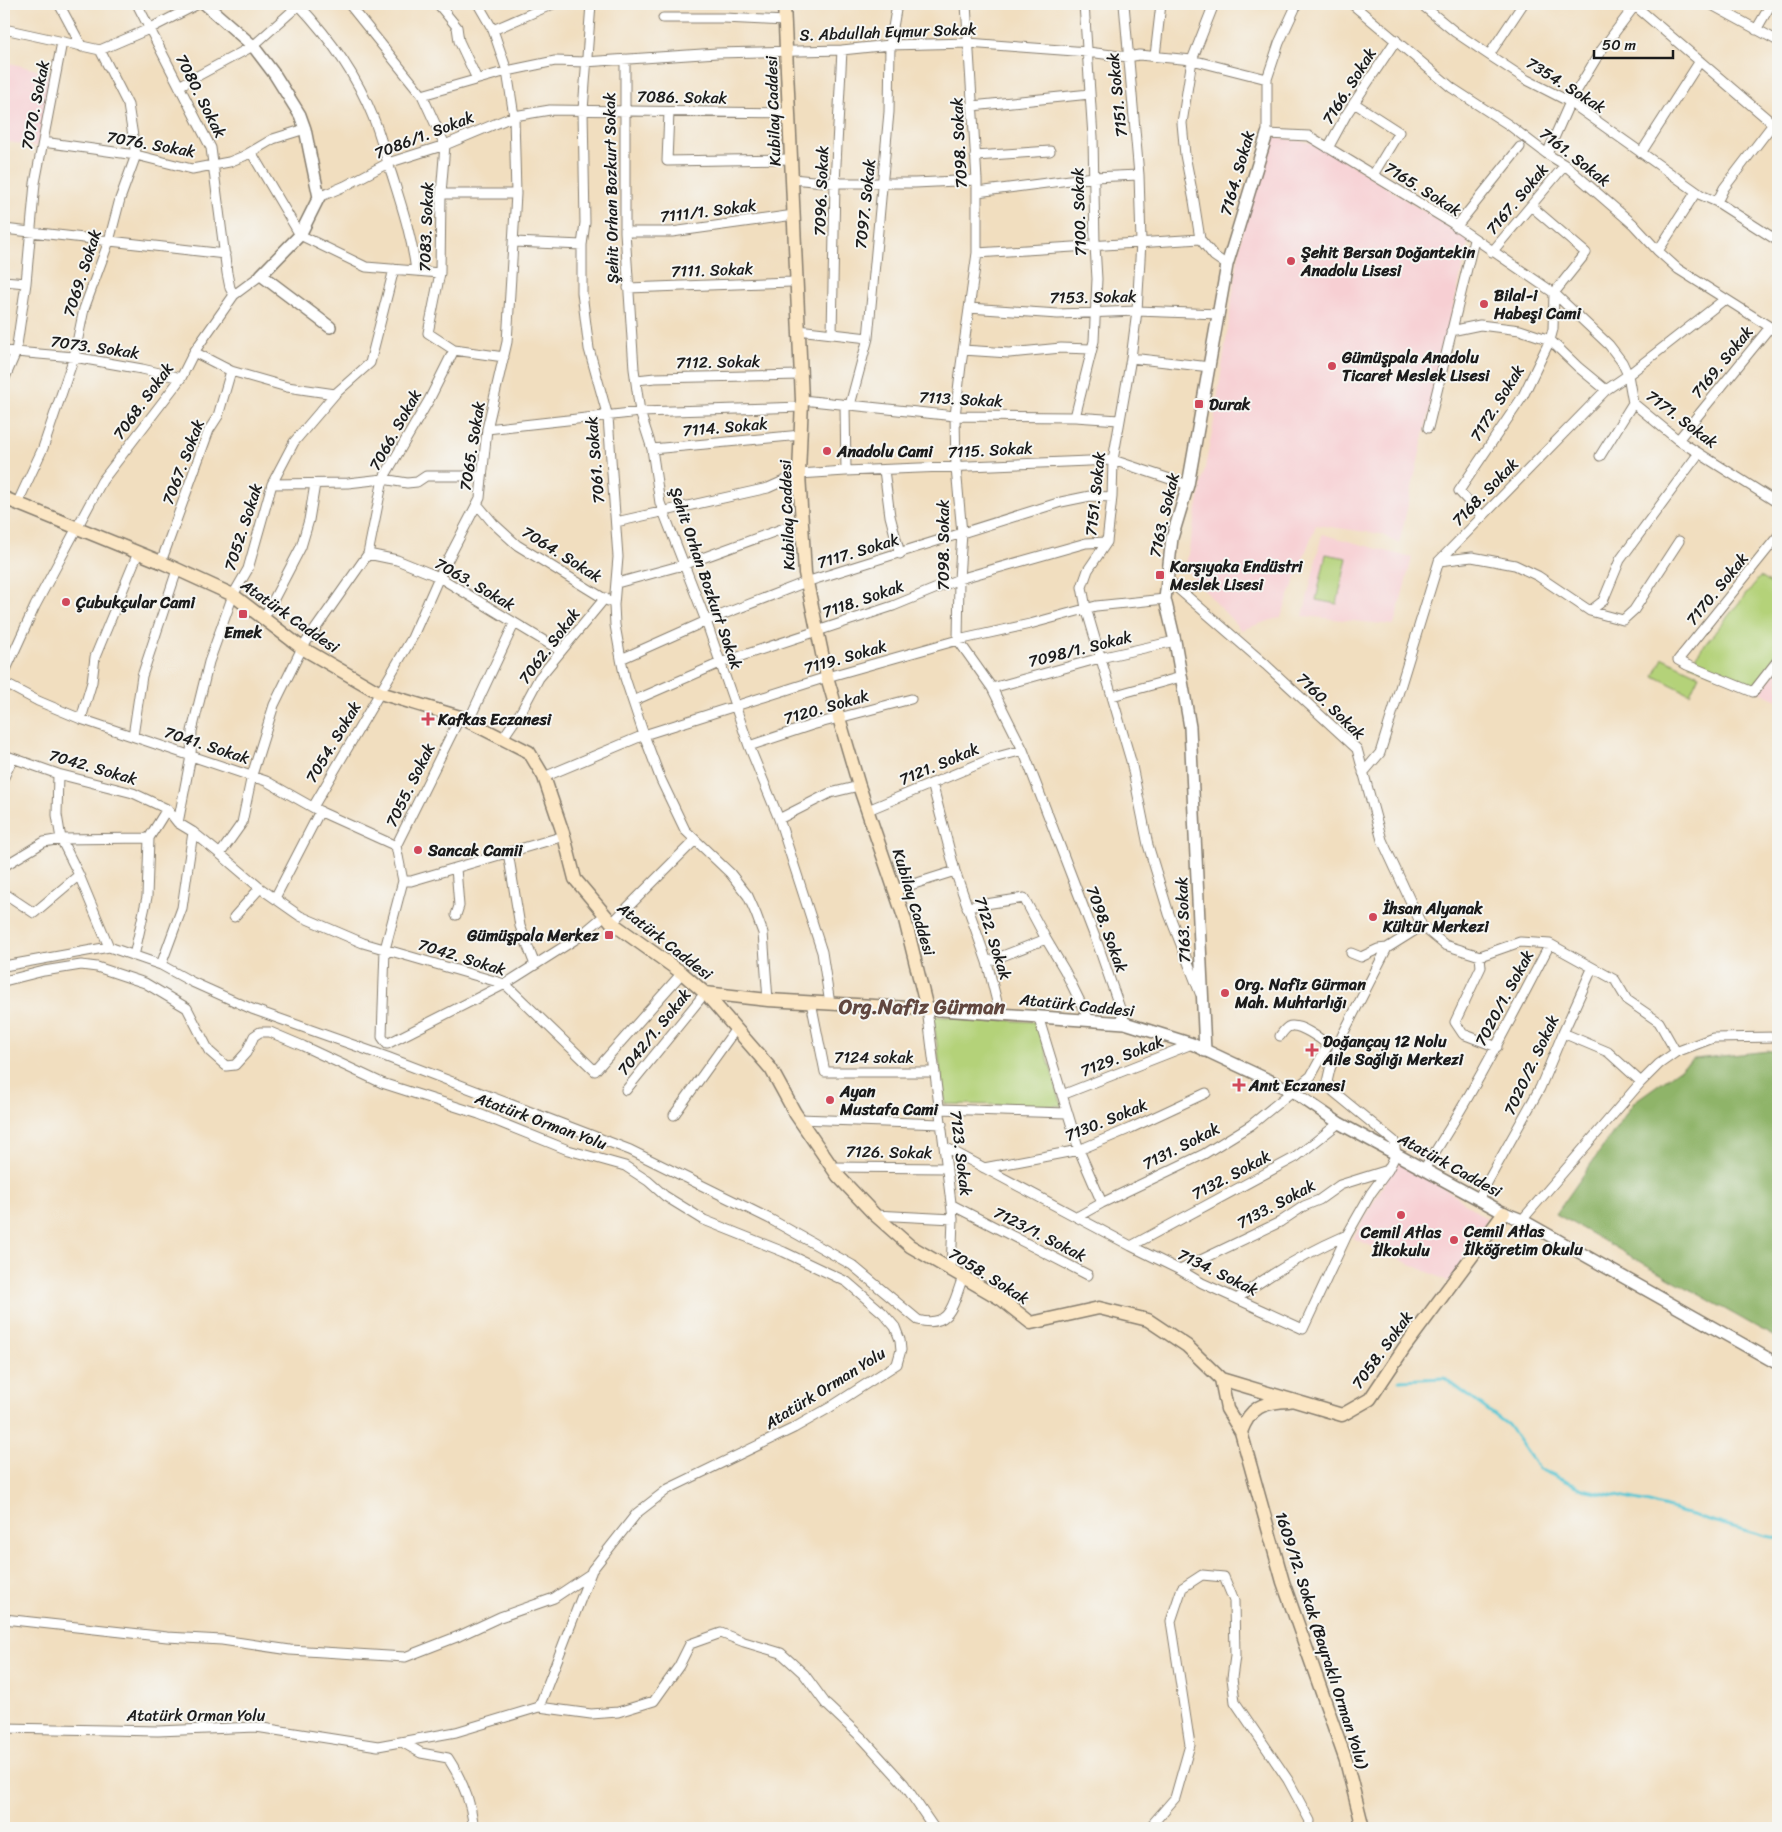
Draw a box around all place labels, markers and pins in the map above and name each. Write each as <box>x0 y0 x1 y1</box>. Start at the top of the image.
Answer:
place label: Şehit Bersan Doğantekin Anadolu Lisesi <box>1300 238 1475 285</box>
marker: Şehit Bersan Doğantekin Anadolu Lisesi <box>1285 255 1297 267</box>
place label: Bilal-i Habeşi Cami <box>1493 281 1583 328</box>
marker: Bilal-i Habeşi Cami <box>1478 298 1490 310</box>
place label: Gümüşpala Anadolu Ticaret Meslek Lisesi <box>1341 343 1491 390</box>
marker: Gümüşpala Anadolu Ticaret Meslek Lisesi <box>1326 360 1338 372</box>
place label: Durak <box>1209 390 1251 419</box>
marker: Durak <box>1193 398 1205 410</box>
place label: Anadolu Cami <box>836 437 934 466</box>
marker: Anadolu Cami <box>821 445 833 457</box>
place label: Karşıyaka Endüstri Meslek Lisesi <box>1169 552 1304 599</box>
marker: Karşıyaka Endüstri Meslek Lisesi <box>1154 569 1166 581</box>
place label: Çubukçular Cami <box>75 588 196 617</box>
marker: Çubukçular Cami <box>60 596 72 608</box>
marker: Emek <box>237 608 249 620</box>
place label: Emek <box>224 618 262 647</box>
place label: Kafkas Eczanesi <box>437 705 553 734</box>
marker: Kafkas Eczanesi <box>422 713 434 725</box>
place label: Sancak Camii <box>427 836 524 865</box>
marker: Sancak Camii <box>412 844 424 856</box>
place label: İhsan Alyanak Kültür Merkezi <box>1382 894 1489 941</box>
marker: İhsan Alyanak Kültür Merkezi <box>1367 911 1379 923</box>
place label: Gümüşpala Merkez <box>466 921 599 950</box>
marker: Gümüşpala Merkez <box>603 929 615 941</box>
place label: Org. Nafiz Gürman Mah. Muhtarlığı <box>1234 970 1366 1017</box>
marker: Org. Nafiz Gürman Mah. Muhtarlığı <box>1219 987 1231 999</box>
place label: Doğançay 12 Nolu Aile Sağlığı Merkezi <box>1322 1027 1464 1074</box>
marker: Doğançay 12 Nolu Aile Sağlığı Merkezi <box>1305 1043 1319 1057</box>
place label: Anıt Eczanesi <box>1248 1071 1345 1100</box>
place label: Ayan Mustafa Cami <box>839 1077 939 1124</box>
marker: Anıt Eczanesi <box>1233 1079 1245 1091</box>
marker: Ayan Mustafa Cami <box>824 1094 836 1106</box>
marker: Cemil Atlas İlkokulu <box>1395 1209 1407 1221</box>
place label: Cemil Atlas İlköğretim Okulu <box>1463 1217 1583 1264</box>
place label: Cemil Atlas İlkokulu <box>1360 1218 1442 1265</box>
marker: Cemil Atlas İlköğretim Okulu <box>1448 1234 1460 1246</box>

